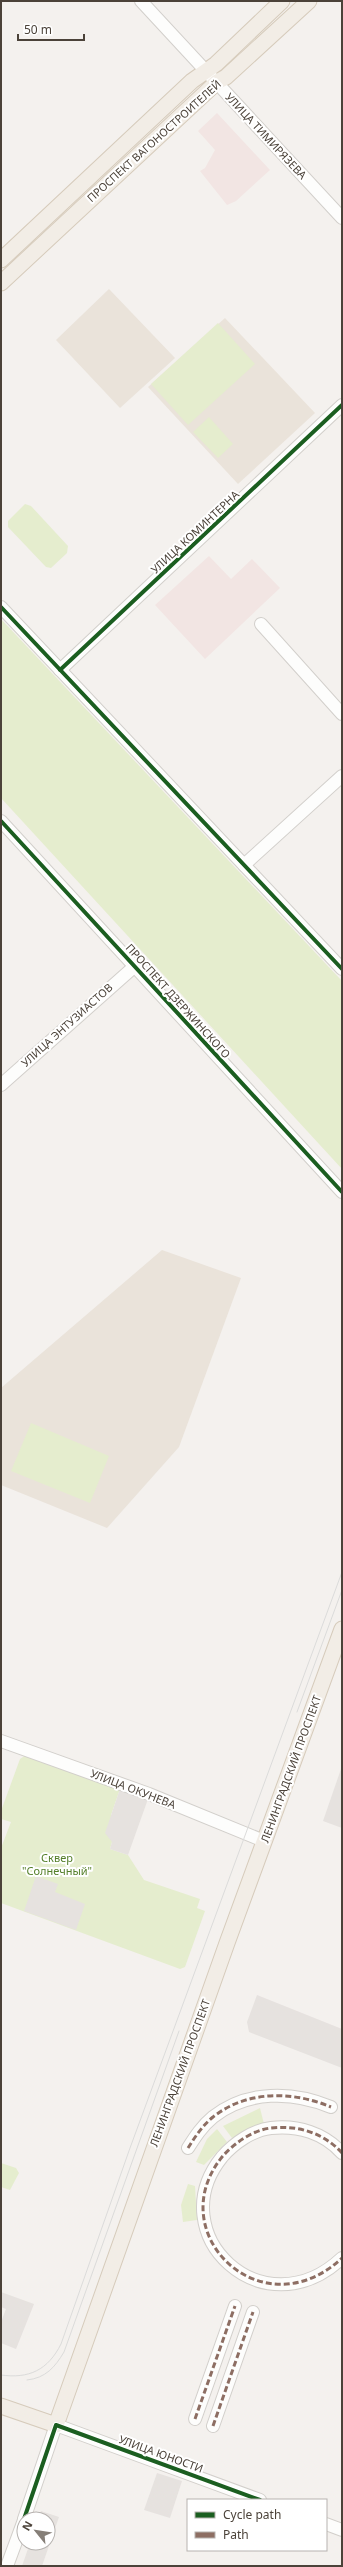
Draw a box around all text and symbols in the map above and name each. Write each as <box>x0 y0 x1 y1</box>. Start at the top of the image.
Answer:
scale bar <box>18 16 84 42</box>
text: 50 m <box>24 21 52 38</box>
street label: ПРОСПЕКТ ВАГОНОСТРОИТЕЛЕЙ <box>83 76 224 205</box>
street label: УЛИЦА ТИМИРЯЗЕВА <box>222 89 311 183</box>
street label: УЛИЦА КОМИНТЕРНА <box>147 486 243 576</box>
street label: ПРОСПЕКТ ДЗЕРЖИНСКОГО <box>123 940 234 1061</box>
street label: УЛИЦА ЭНТУЗИАСТОВ <box>18 980 115 1070</box>
street label: ЛЕНИНГРАДСКИЙ ПРОСПЕКТ <box>257 1693 324 1845</box>
street label: УЛИЦА ОКУНЕВА <box>88 1765 179 1812</box>
park label: Сквер "Солнечный" <box>22 1850 92 1878</box>
street label: ЛЕНИНГРАДСКИЙ ПРОСПЕКТ <box>146 1997 213 2149</box>
street label: УЛИЦА ЮНОСТИ <box>117 2431 205 2476</box>
legend <box>187 2499 327 2551</box>
text: Cycle path <box>223 2506 281 2523</box>
north arrow <box>16 2511 56 2551</box>
text: N <box>18 2518 36 2533</box>
text: Path <box>223 2526 249 2543</box>

